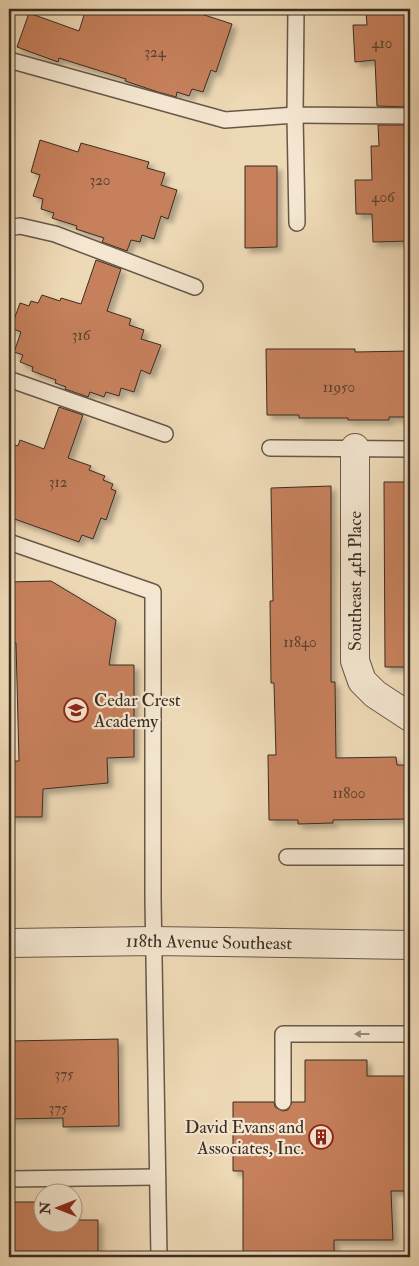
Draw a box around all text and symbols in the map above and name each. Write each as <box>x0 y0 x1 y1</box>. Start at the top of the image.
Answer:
house number: 410 <box>371 34 393 53</box>
house number: 324 <box>144 43 167 62</box>
house number: 320 <box>89 171 111 190</box>
house number: 406 <box>371 188 396 207</box>
house number: 316 <box>72 326 92 345</box>
house number: 11950 <box>323 378 355 397</box>
house number: 312 <box>49 473 68 492</box>
street label: Southeast 4th Place <box>344 511 367 651</box>
house number: 11840 <box>283 633 317 652</box>
place label: Cedar Crest Academy <box>93 689 181 733</box>
school or university icon: Cedar Crest Academy <box>63 697 89 723</box>
house number: 11800 <box>332 784 366 803</box>
street label: 118th Avenue Southeast <box>126 930 293 955</box>
one-way arrow <box>353 1030 369 1038</box>
house number: 375 <box>54 1065 74 1084</box>
house number: 375 <box>48 1099 68 1118</box>
place label: David Evans and Associates, Inc. <box>185 1116 304 1160</box>
building icon: David Evans and Associates, Inc. <box>308 1124 334 1150</box>
north arrow <box>32 1184 82 1234</box>
text: N <box>37 1201 54 1215</box>

